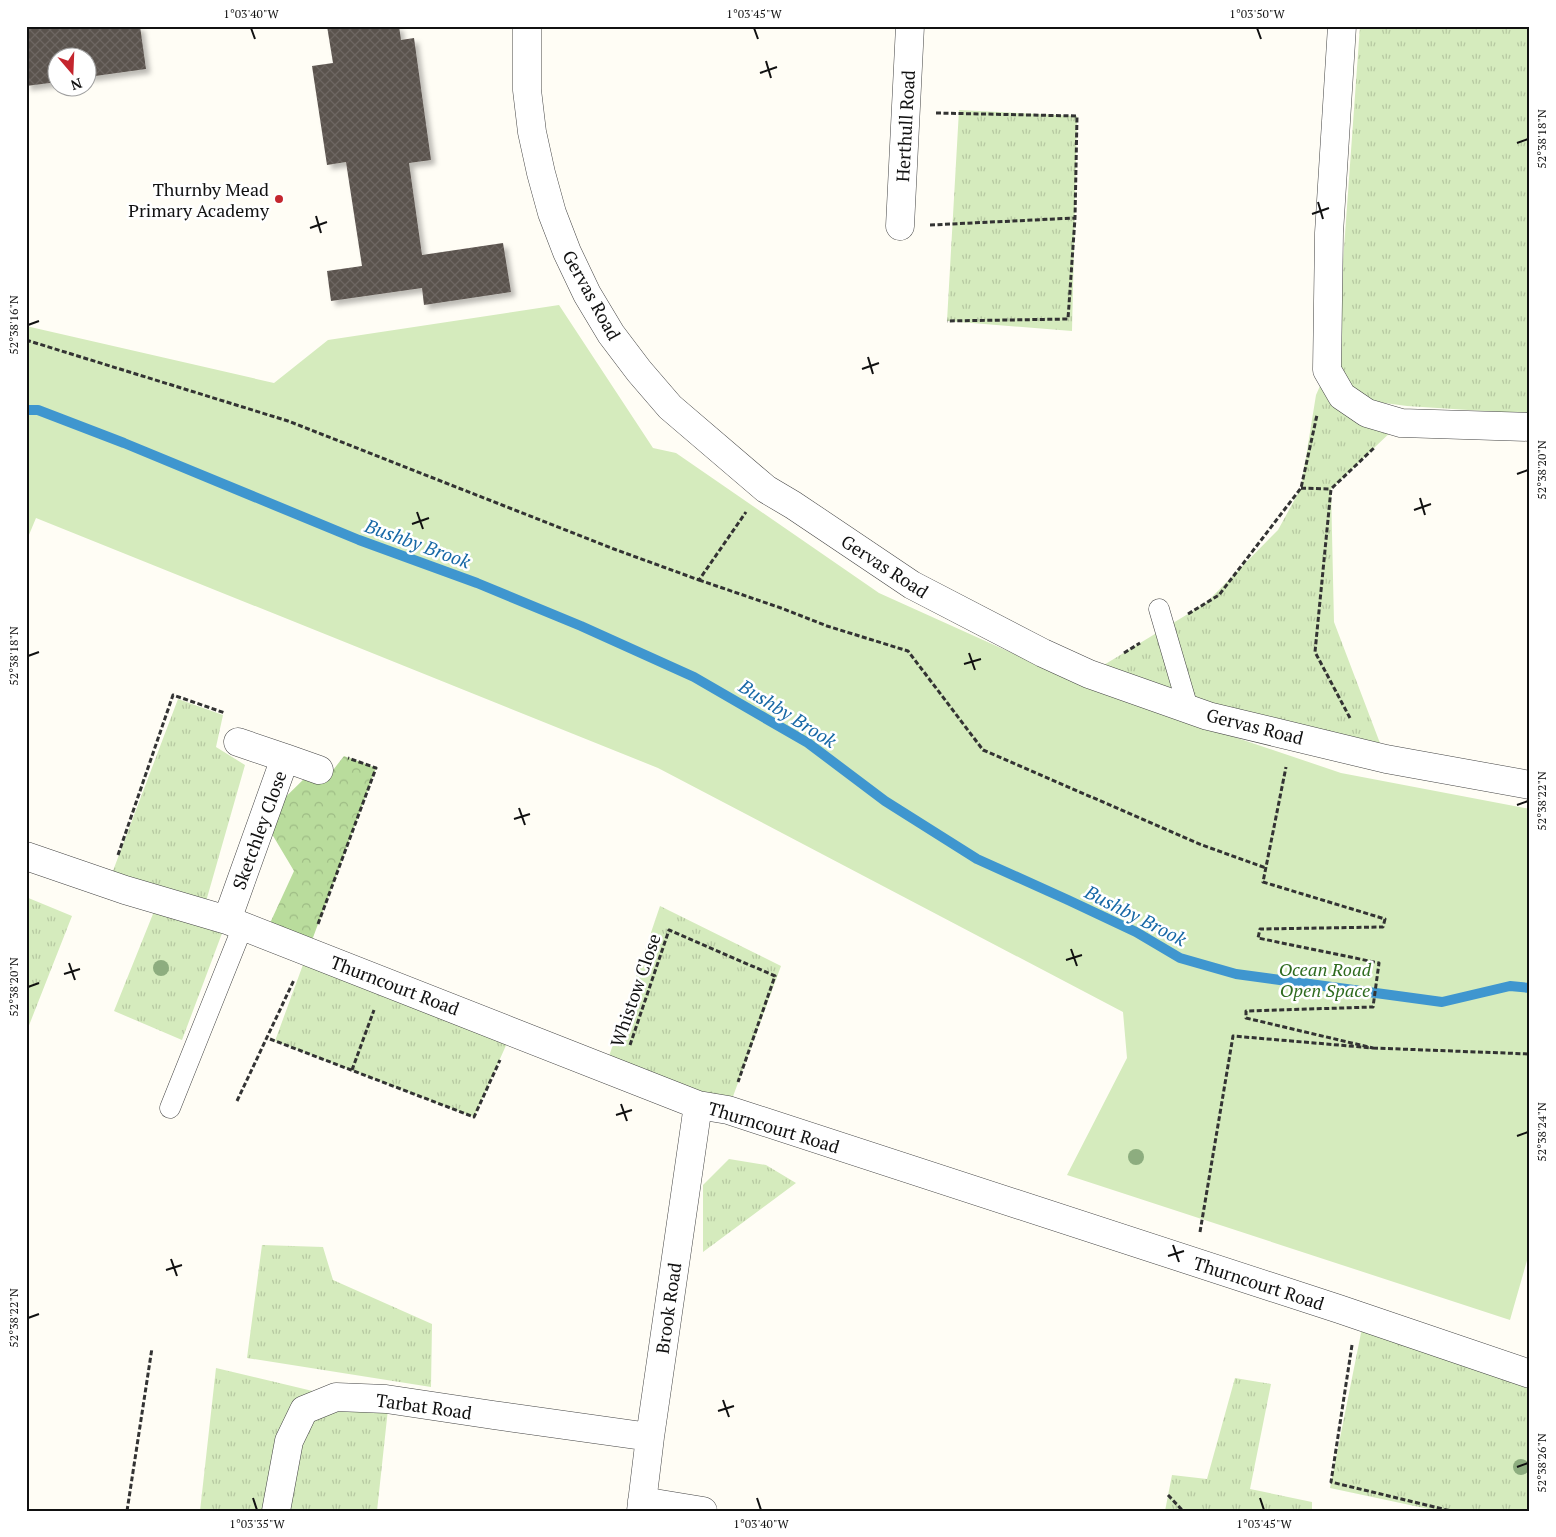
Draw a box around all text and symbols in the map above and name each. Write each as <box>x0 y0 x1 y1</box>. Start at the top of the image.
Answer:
text: 1°03'40"W <box>223 6 280 21</box>
text: 1°03'45"W <box>726 6 783 21</box>
text: 1°03'50"W <box>1229 6 1286 21</box>
north arrow <box>48 48 98 98</box>
street label: Herthull Road <box>890 69 920 183</box>
text: N <box>68 74 85 96</box>
text: 52°38'18"N <box>1534 109 1549 169</box>
place label: Thurnby Mead Primary Academy <box>128 177 270 222</box>
marker: Thurnby Mead Primary Academy <box>273 193 285 205</box>
street label: Gervas Road <box>557 246 627 344</box>
text: 52°38'16"N <box>6 295 21 355</box>
text: 52°38'20"N <box>1534 440 1549 500</box>
water label: Bushby Brook <box>361 512 475 574</box>
street label: Gervas Road <box>837 529 933 603</box>
text: 52°38'18"N <box>6 626 21 686</box>
water label: Bushby Brook <box>734 673 842 753</box>
street label: Gervas Road <box>1204 702 1306 750</box>
street label: Sketchley Close <box>226 767 292 893</box>
text: 52°38'22"N <box>1534 771 1549 831</box>
water label: Bushby Brook <box>1080 878 1192 952</box>
street label: Whistow Close <box>604 930 666 1050</box>
street label: Thurncourt Road <box>327 949 463 1021</box>
text: 52°38'20"N <box>6 957 21 1017</box>
park label: Ocean Road Open Space <box>1279 957 1372 1002</box>
street label: Thurncourt Road <box>705 1096 843 1158</box>
text: 52°38'24"N <box>1534 1102 1549 1162</box>
street label: Thurncourt Road <box>1191 1251 1327 1315</box>
street label: Brook Road <box>650 1261 686 1355</box>
text: 52°38'22"N <box>6 1288 21 1348</box>
street label: Tarbat Road <box>374 1387 474 1425</box>
text: 52°38'26"N <box>1534 1433 1549 1493</box>
text: 1°03'35"W <box>229 1516 286 1531</box>
text: 1°03'40"W <box>733 1516 790 1531</box>
text: 1°03'45"W <box>1236 1516 1293 1531</box>

